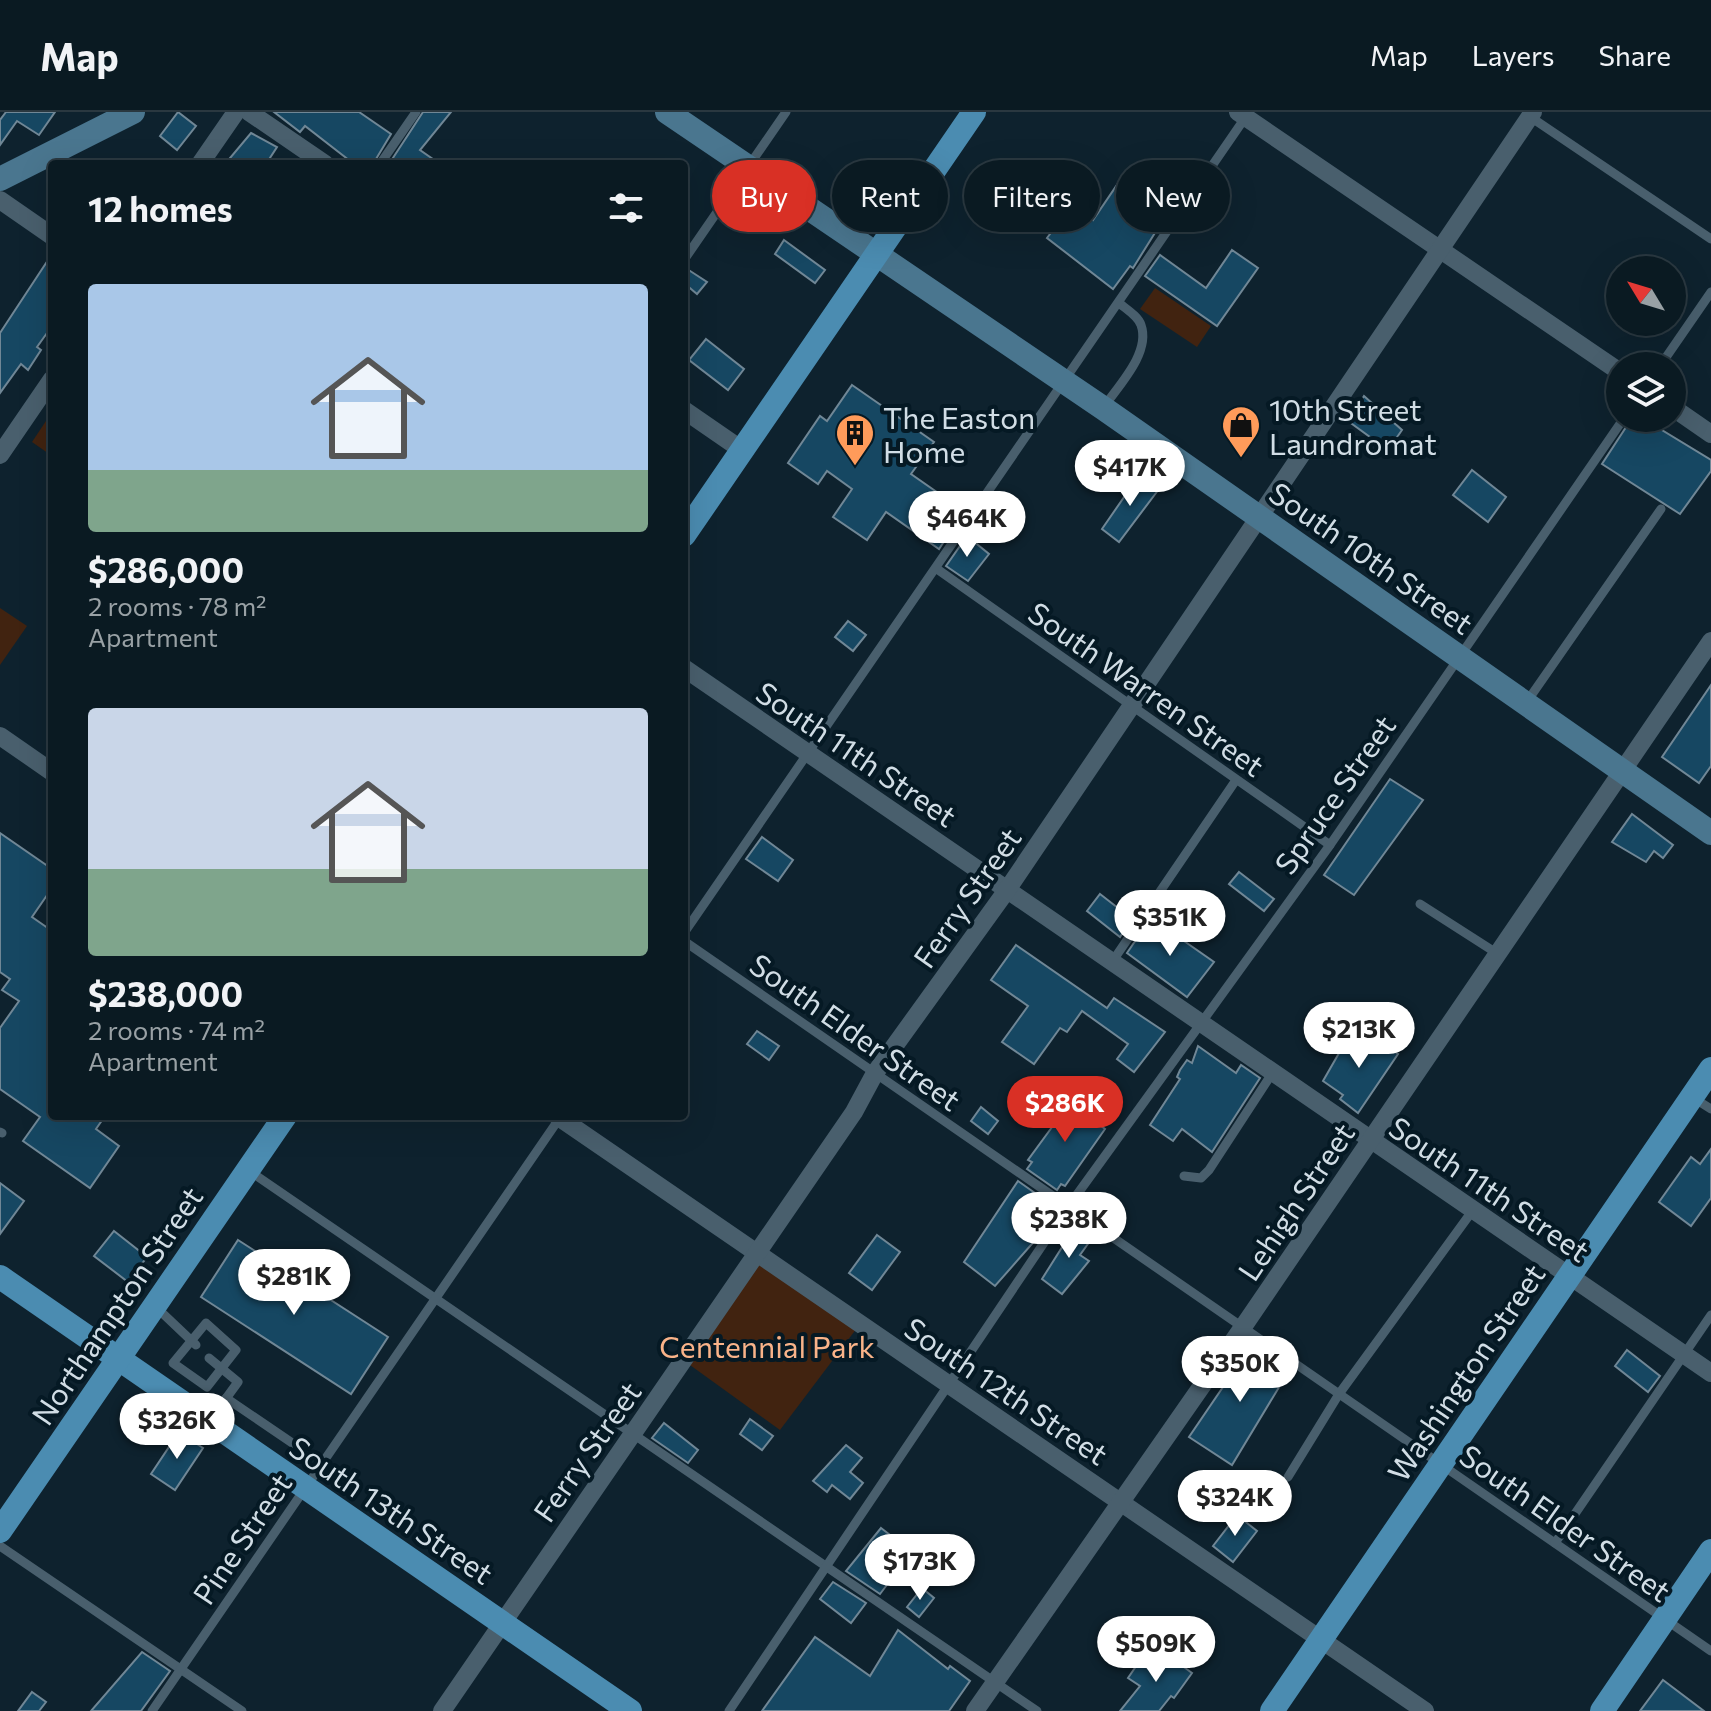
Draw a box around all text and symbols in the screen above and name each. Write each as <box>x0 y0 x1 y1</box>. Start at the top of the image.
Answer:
text: Map <box>40 32 119 79</box>
text: Map <box>1370 38 1428 72</box>
text: Layers <box>1472 38 1554 72</box>
text: Share <box>1598 38 1671 72</box>
chip: Buy <box>712 160 816 232</box>
chip: Rent <box>832 160 948 232</box>
chip: Filters <box>964 160 1100 232</box>
chip: New <box>1116 160 1230 232</box>
icon: filters <box>604 186 648 230</box>
text: 12 homes <box>88 187 233 229</box>
north arrow <box>1606 256 1686 336</box>
map controls <box>1606 256 1686 432</box>
icon: home <box>296 336 440 480</box>
button: layers <box>1606 352 1686 432</box>
place label: 10th Street Laundromat <box>1269 390 1437 461</box>
place label: The Easton Home <box>883 398 1035 469</box>
shop icon: 10th Street Laundromat <box>1220 404 1262 459</box>
building icon: The Easton Home <box>834 412 876 467</box>
pin: $417K <box>1074 440 1186 508</box>
text: $417K <box>1093 450 1167 481</box>
street label: South 10th Street <box>1263 473 1481 641</box>
pin: $464K <box>911 491 1023 559</box>
text: $464K <box>926 501 1008 532</box>
text: $286,000 <box>88 548 244 590</box>
text: 2 rooms · 78 m² <box>88 590 267 621</box>
street label: South Warren Street <box>1022 593 1272 783</box>
text: Apartment <box>88 621 218 652</box>
street label: South 11th Street <box>750 672 964 834</box>
street label: Spruce Street <box>1266 708 1402 880</box>
icon: home <box>296 760 440 904</box>
street label: Ferry Street <box>904 820 1028 974</box>
pin: $351K <box>1114 890 1226 958</box>
text: $351K <box>1132 900 1208 931</box>
street label: South Elder Street <box>744 945 968 1117</box>
text: $238,000 <box>88 972 243 1014</box>
pin: $213K <box>1303 1002 1415 1070</box>
text: $213K <box>1322 1012 1396 1043</box>
text: 2 rooms · 74 m² <box>88 1014 265 1045</box>
text: Apartment <box>88 1045 218 1076</box>
pin: $286K <box>1009 1076 1121 1144</box>
text: $286K <box>1025 1086 1105 1117</box>
street label: South 11th Street <box>1383 1107 1597 1269</box>
street label: Lehigh Street <box>1229 1115 1361 1287</box>
street label: Northampton Street <box>23 1179 209 1431</box>
pin: $238K <box>1013 1192 1125 1260</box>
text: $238K <box>1029 1202 1109 1233</box>
pin: $281K <box>238 1249 350 1317</box>
street label: Washington Street <box>1379 1256 1551 1488</box>
text: $281K <box>256 1259 332 1290</box>
street label: South 12th Street <box>898 1308 1116 1472</box>
park label: Centennial Park <box>659 1327 875 1364</box>
pin: $350K <box>1184 1336 1296 1404</box>
text: $350K <box>1200 1346 1280 1377</box>
street label: Ferry Street <box>524 1374 648 1528</box>
pin: $326K <box>121 1393 233 1461</box>
text: $326K <box>138 1403 216 1434</box>
street label: South 13th Street <box>283 1427 501 1591</box>
street label: South Elder Street <box>1454 1436 1678 1608</box>
street label: Pine Street <box>184 1465 298 1611</box>
pin: $324K <box>1179 1470 1291 1538</box>
text: $324K <box>1196 1480 1274 1511</box>
pin: $173K <box>864 1534 976 1602</box>
text: $173K <box>883 1544 957 1575</box>
pin: $509K <box>1100 1616 1212 1684</box>
text: $509K <box>1115 1626 1197 1657</box>

